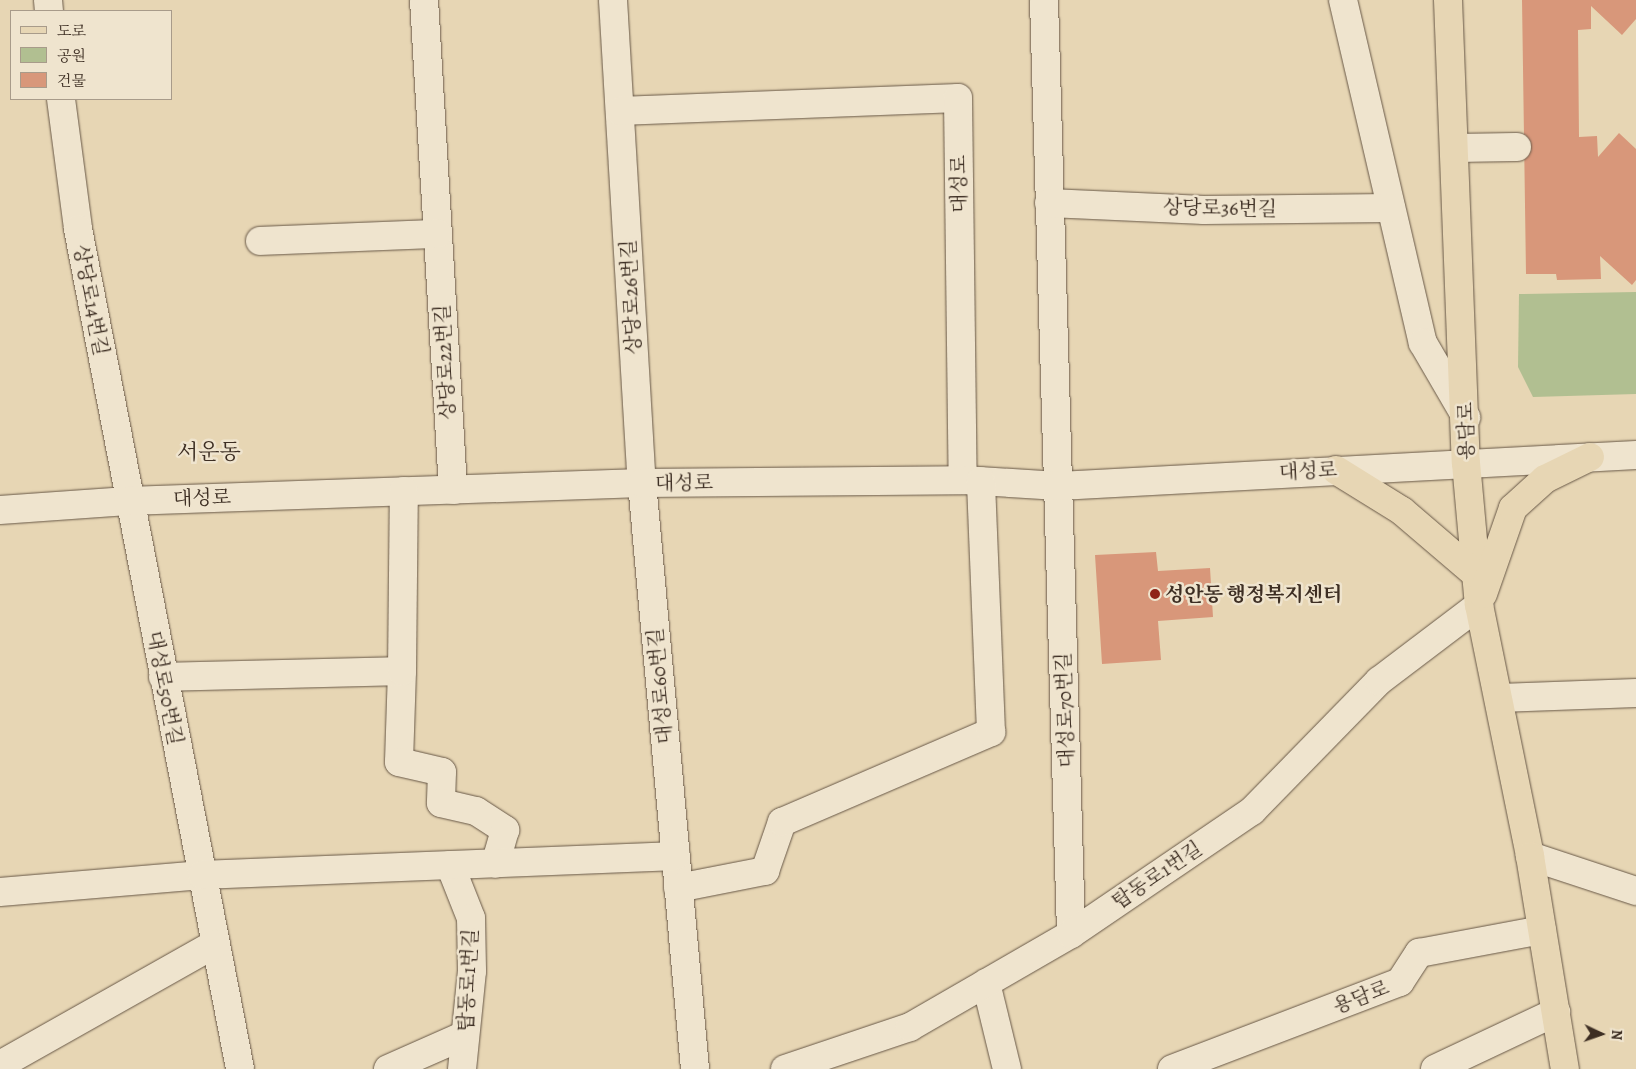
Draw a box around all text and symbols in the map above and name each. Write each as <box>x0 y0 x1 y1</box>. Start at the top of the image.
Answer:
legend <box>10 10 172 100</box>
text: 도로 <box>57 21 86 41</box>
text: 공원 <box>57 46 86 66</box>
text: 건물 <box>57 71 86 91</box>
street label: 대성로 <box>946 155 972 213</box>
street label: 상당로36번길 <box>1163 195 1277 221</box>
street label: 상당로26번길 <box>616 239 646 355</box>
street label: 상당로14번길 <box>68 242 114 358</box>
street label: 상당로22번길 <box>430 304 460 420</box>
street label: 용담로 <box>1453 402 1479 460</box>
district label: 서운동 <box>177 440 241 466</box>
street label: 대성로 <box>1278 457 1338 485</box>
street label: 대성로 <box>655 470 713 496</box>
street label: 대성로 <box>173 485 231 511</box>
place label: 성안동 행정복지센터 <box>1165 582 1342 606</box>
marker: 성안동 행정복지센터 <box>1149 588 1161 600</box>
street label: 대성로60번길 <box>643 627 677 745</box>
street label: 대성로50번길 <box>142 629 188 747</box>
street label: 대성로70번길 <box>1051 652 1079 768</box>
street label: 탑동로1번길 <box>1107 836 1207 914</box>
street label: 탑동로1번길 <box>453 928 483 1032</box>
street label: 용담로 <box>1330 975 1392 1019</box>
north arrow <box>1576 1009 1626 1059</box>
text: N <box>1607 1029 1626 1040</box>

